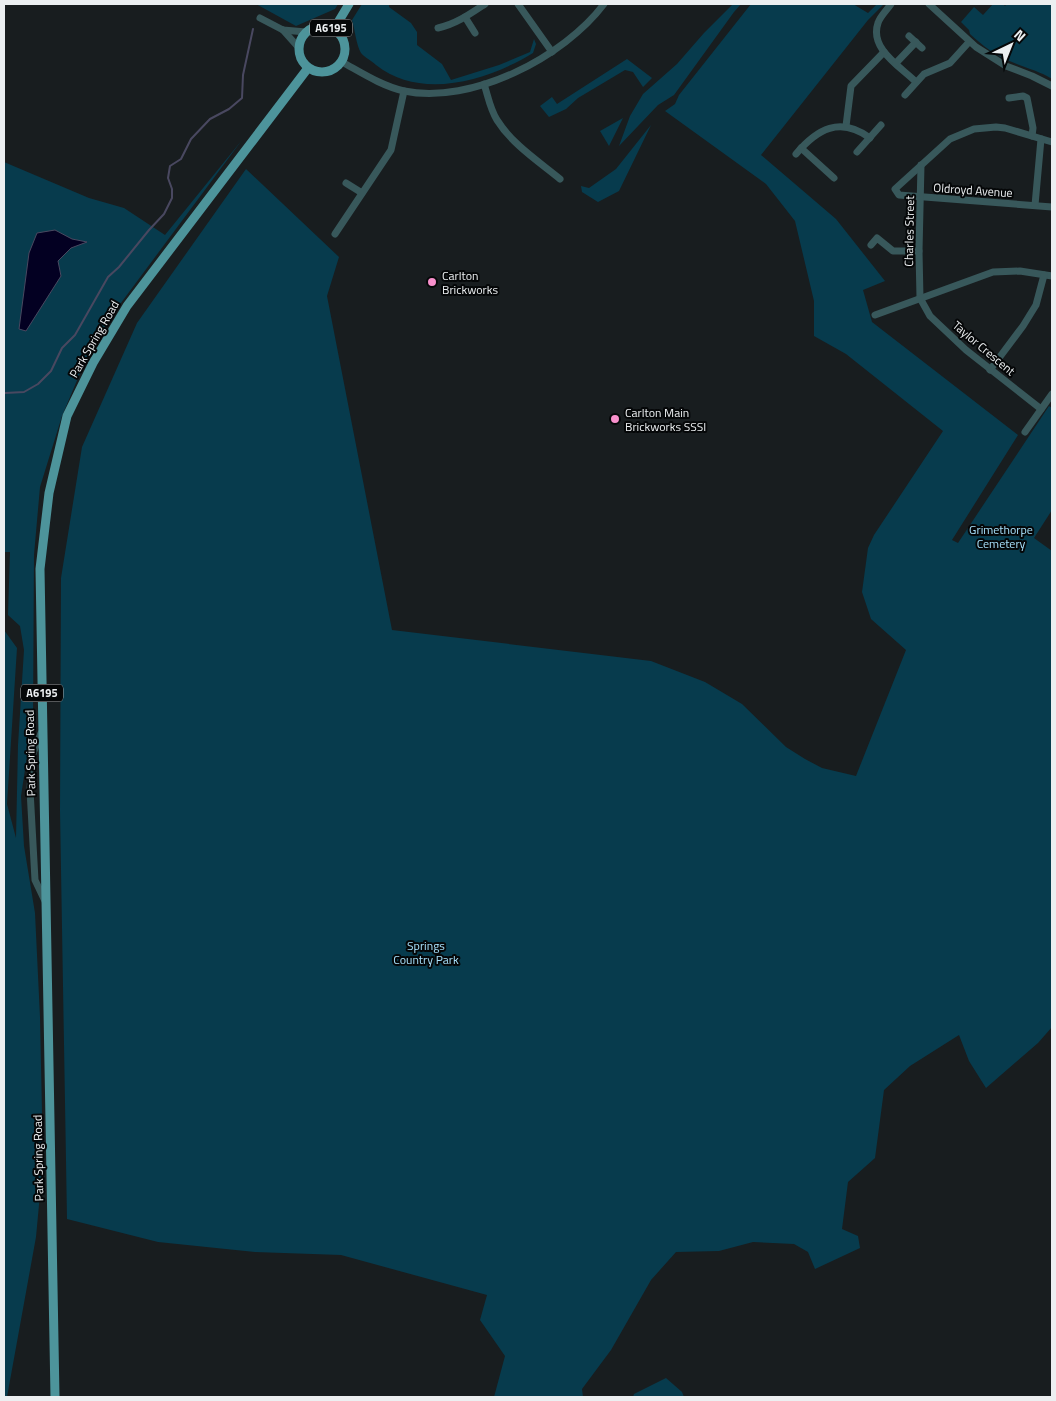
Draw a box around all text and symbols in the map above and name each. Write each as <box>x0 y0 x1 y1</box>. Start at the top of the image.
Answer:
road number: A6195 <box>310 19 352 36</box>
north arrow <box>986 20 1036 70</box>
text: N <box>1009 24 1031 46</box>
street label: Oldroyd Avenue <box>933 178 1013 202</box>
street label: Charles Street <box>899 194 919 267</box>
place label: Carlton Brickworks <box>442 266 498 299</box>
marker: Carlton Brickworks <box>426 276 438 288</box>
street label: Park Spring Road <box>64 297 124 381</box>
street label: Taylor Crescent <box>948 316 1020 380</box>
place label: Carlton Main Brickworks SSSI <box>625 403 706 436</box>
marker: Carlton Main Brickworks SSSI <box>609 413 621 425</box>
park label: Grimethorpe Cemetery <box>969 520 1033 553</box>
road number: A6195 <box>21 684 63 701</box>
street label: Park Spring Road <box>20 710 40 796</box>
park label: Springs Country Park <box>393 936 459 969</box>
street label: Park Spring Road <box>28 1115 48 1201</box>

